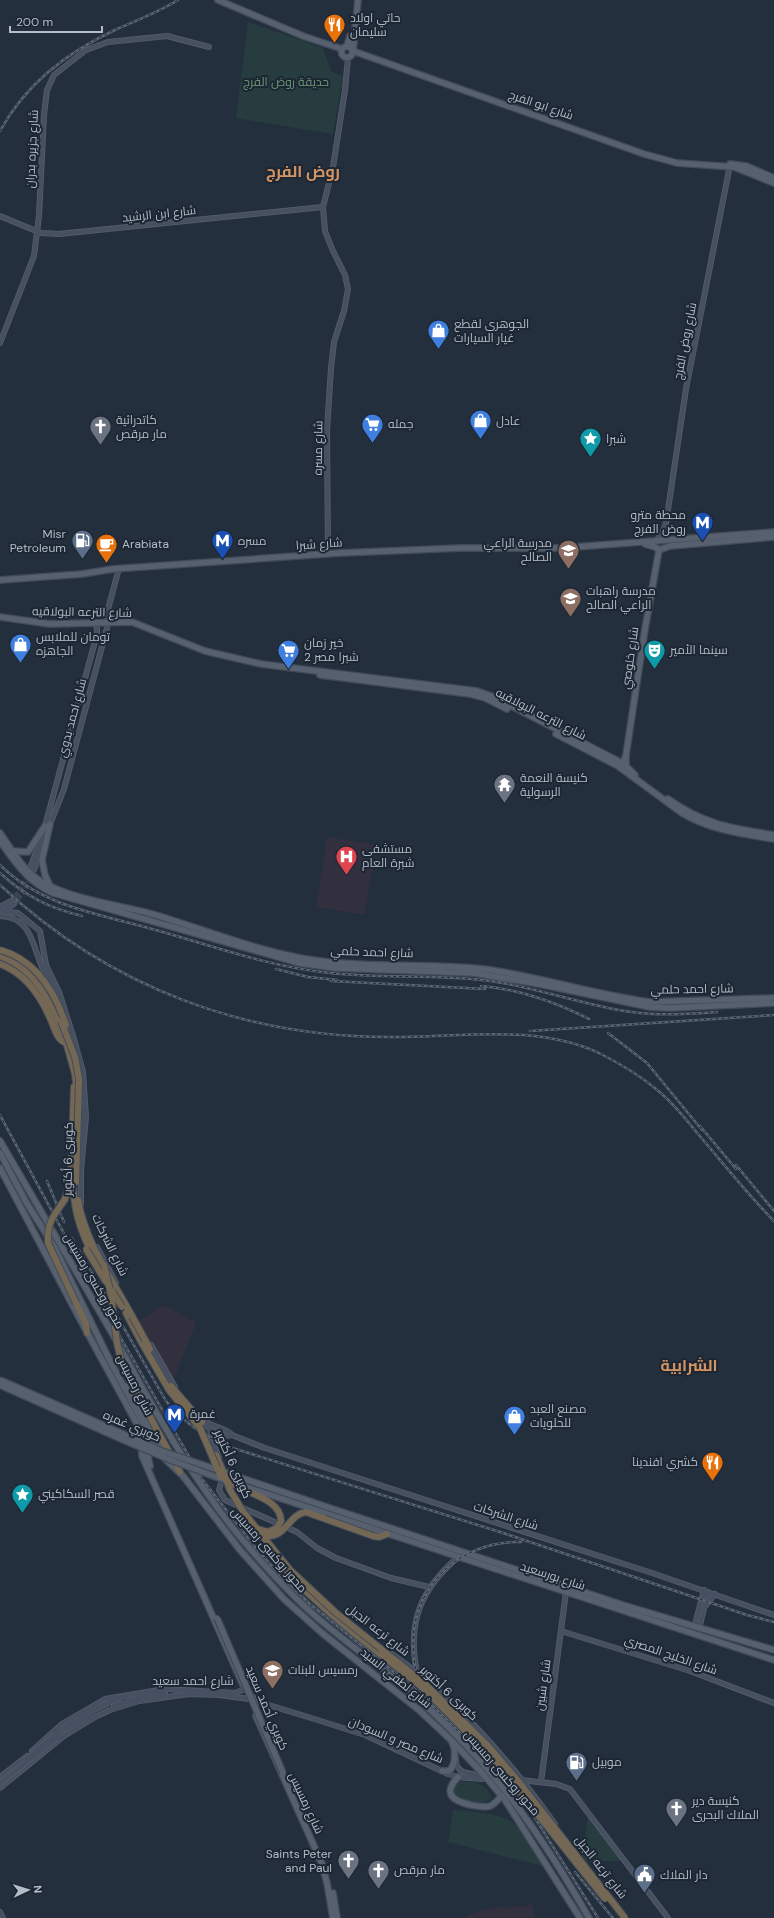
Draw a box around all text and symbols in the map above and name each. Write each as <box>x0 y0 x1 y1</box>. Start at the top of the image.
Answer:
scale bar <box>10 8 102 34</box>
place label: حاتي اولاد سليمان <box>350 10 401 40</box>
restaurant icon: حاتي اولاد سليمان <box>321 12 347 45</box>
text: 200 m <box>16 14 53 30</box>
park label: حديقة روض الفرج <box>243 74 329 90</box>
street label: شارع ابو الفرج <box>506 86 576 124</box>
street label: شارع جزيره بدران <box>22 109 42 189</box>
district label: روض الفرج <box>266 161 340 182</box>
street label: شارع ابن الرشيد <box>121 202 197 226</box>
street label: شارع روض الفرج <box>670 301 700 381</box>
place label: الجوهري لقطع غيار السيارات <box>454 316 529 346</box>
shop icon: الجوهري لقطع غيار السيارات <box>425 318 451 351</box>
shop icon: عادل <box>467 408 493 441</box>
supermarket icon: جمله <box>360 411 386 444</box>
place label: كاتدرائية مار مرقص <box>116 412 167 442</box>
place label: عادل <box>496 413 520 429</box>
church icon: كاتدرائية مار مرقص <box>87 414 113 447</box>
place label: جمله <box>388 416 413 432</box>
street label: شارع مسره <box>310 420 326 476</box>
place icon: شبرا <box>578 426 604 459</box>
place label: شبرا <box>606 431 626 447</box>
place label: محطة مترو روض الفرج <box>631 507 686 537</box>
metro station icon: محطة مترو روض الفرج <box>689 509 715 542</box>
place label: Misr Petroleum <box>10 526 67 556</box>
fuel station icon: Misr Petroleum <box>69 528 95 561</box>
metro station icon: مسره <box>209 528 235 561</box>
cafe icon: Arabiata <box>94 531 120 564</box>
place label: مسره <box>238 533 266 549</box>
street label: شارع شبرا <box>295 534 343 554</box>
place label: مدرسة الراعي الصالح <box>484 535 552 565</box>
place label: Arabiata <box>122 536 169 552</box>
school or university icon: مدرسة الراعي الصالح <box>555 537 581 570</box>
place label: مدرسة راهبات الراعي الصالح <box>586 583 656 615</box>
school or university icon: مدرسة راهبات الراعي الصالح <box>557 585 583 618</box>
street label: شارع الترعه البولاقيه <box>32 603 132 621</box>
street label: شارع خلوصي <box>618 626 644 690</box>
place label: تومان للملابس الجاهزه <box>36 629 111 659</box>
shop icon: تومان للملابس الجاهزه <box>7 631 33 664</box>
place label: خير زمان شبرا مصر 2 <box>304 635 359 665</box>
supermarket icon: خير زمان شبرا مصر 2 <box>276 637 302 670</box>
theatre icon: سينما الأمير <box>642 637 668 670</box>
place label: سينما الأمير <box>669 642 728 658</box>
street label: شارع احمد بدوي <box>54 677 92 760</box>
street label: شارع الترعه البولاقيه <box>493 684 589 744</box>
place label: كنيسة النعمة الرسولية <box>520 770 588 800</box>
temple icon: كنيسة النعمة الرسولية <box>491 772 517 805</box>
place label: مستشفى شبرة العام <box>362 841 415 871</box>
hospital icon: مستشفى شبرة العام <box>333 843 359 876</box>
street label: شارع احمد حلمي <box>330 943 414 963</box>
street label: شارع احمد حلمي <box>650 980 734 1000</box>
street label: كوبرى 6 أكتوبر <box>59 1122 77 1197</box>
street label: شارع الشركات <box>88 1211 132 1279</box>
street label: محور روكسى رمسيس <box>60 1230 128 1332</box>
street label: شارع رمسيس <box>113 1352 157 1418</box>
district label: الشرابية <box>661 1355 717 1376</box>
metro station icon: غمرة <box>162 1401 188 1434</box>
place label: مصنع العبد للحلويات <box>530 1401 586 1431</box>
shop icon: مصنع العبد للحلويات <box>501 1403 527 1436</box>
place label: غمرة <box>190 1406 216 1422</box>
street label: كوبري غمره <box>100 1407 163 1447</box>
street label: كوبرى 6 أكتوبر <box>210 1426 255 1501</box>
restaurant icon: كشري افندينا <box>700 1449 726 1482</box>
place label: كشري افندينا <box>632 1454 698 1472</box>
place icon: قصر السكاكيني <box>10 1481 36 1514</box>
place label: قصر السكاكيني <box>38 1486 115 1504</box>
street label: شارع الشركات <box>472 1498 540 1534</box>
street label: محور روكسى رمسيس <box>228 1504 310 1596</box>
street label: شارع بورسعيد <box>519 1558 588 1594</box>
street label: شارع ترعه الجبل <box>343 1600 413 1660</box>
street label: شارع الخليج المصري <box>622 1632 720 1680</box>
street label: شارع لطفي السيد <box>356 1644 435 1713</box>
school or university icon: رمسيس للبنات <box>260 1657 286 1690</box>
street label: شارع شبين <box>531 1658 555 1712</box>
street label: كوبرى 6 أكتوبر <box>416 1661 481 1724</box>
place label: رمسيس للبنات <box>288 1662 358 1678</box>
street label: كوبري أحمد سعيد <box>240 1663 292 1753</box>
street label: شارع احمد سعيد <box>152 1673 234 1689</box>
street label: شارع مصر و السودان <box>346 1713 446 1767</box>
street label: محور روكسى رمسيس <box>461 1727 543 1819</box>
fuel station icon: موبيل <box>563 1749 589 1782</box>
place label: موبيل <box>592 1754 622 1770</box>
street label: شارع رمسيس <box>285 1770 327 1836</box>
place label: كنيسة دير الملاك البحرى <box>691 1793 759 1823</box>
church icon: كنيسة دير الملاك البحرى <box>664 1795 690 1828</box>
street label: شارع ترعه الجبل <box>571 1832 631 1902</box>
place label: Saints Peter and Paul <box>266 1846 333 1876</box>
church icon: Saints Peter and Paul <box>335 1848 361 1881</box>
church icon: مار مرقص <box>365 1857 391 1890</box>
place label: مار مرقص <box>394 1862 445 1878</box>
public building icon: دار الملاك <box>631 1862 657 1895</box>
place label: دار الملاك <box>660 1867 708 1883</box>
north arrow <box>8 1870 48 1910</box>
text: N <box>31 1885 45 1894</box>

